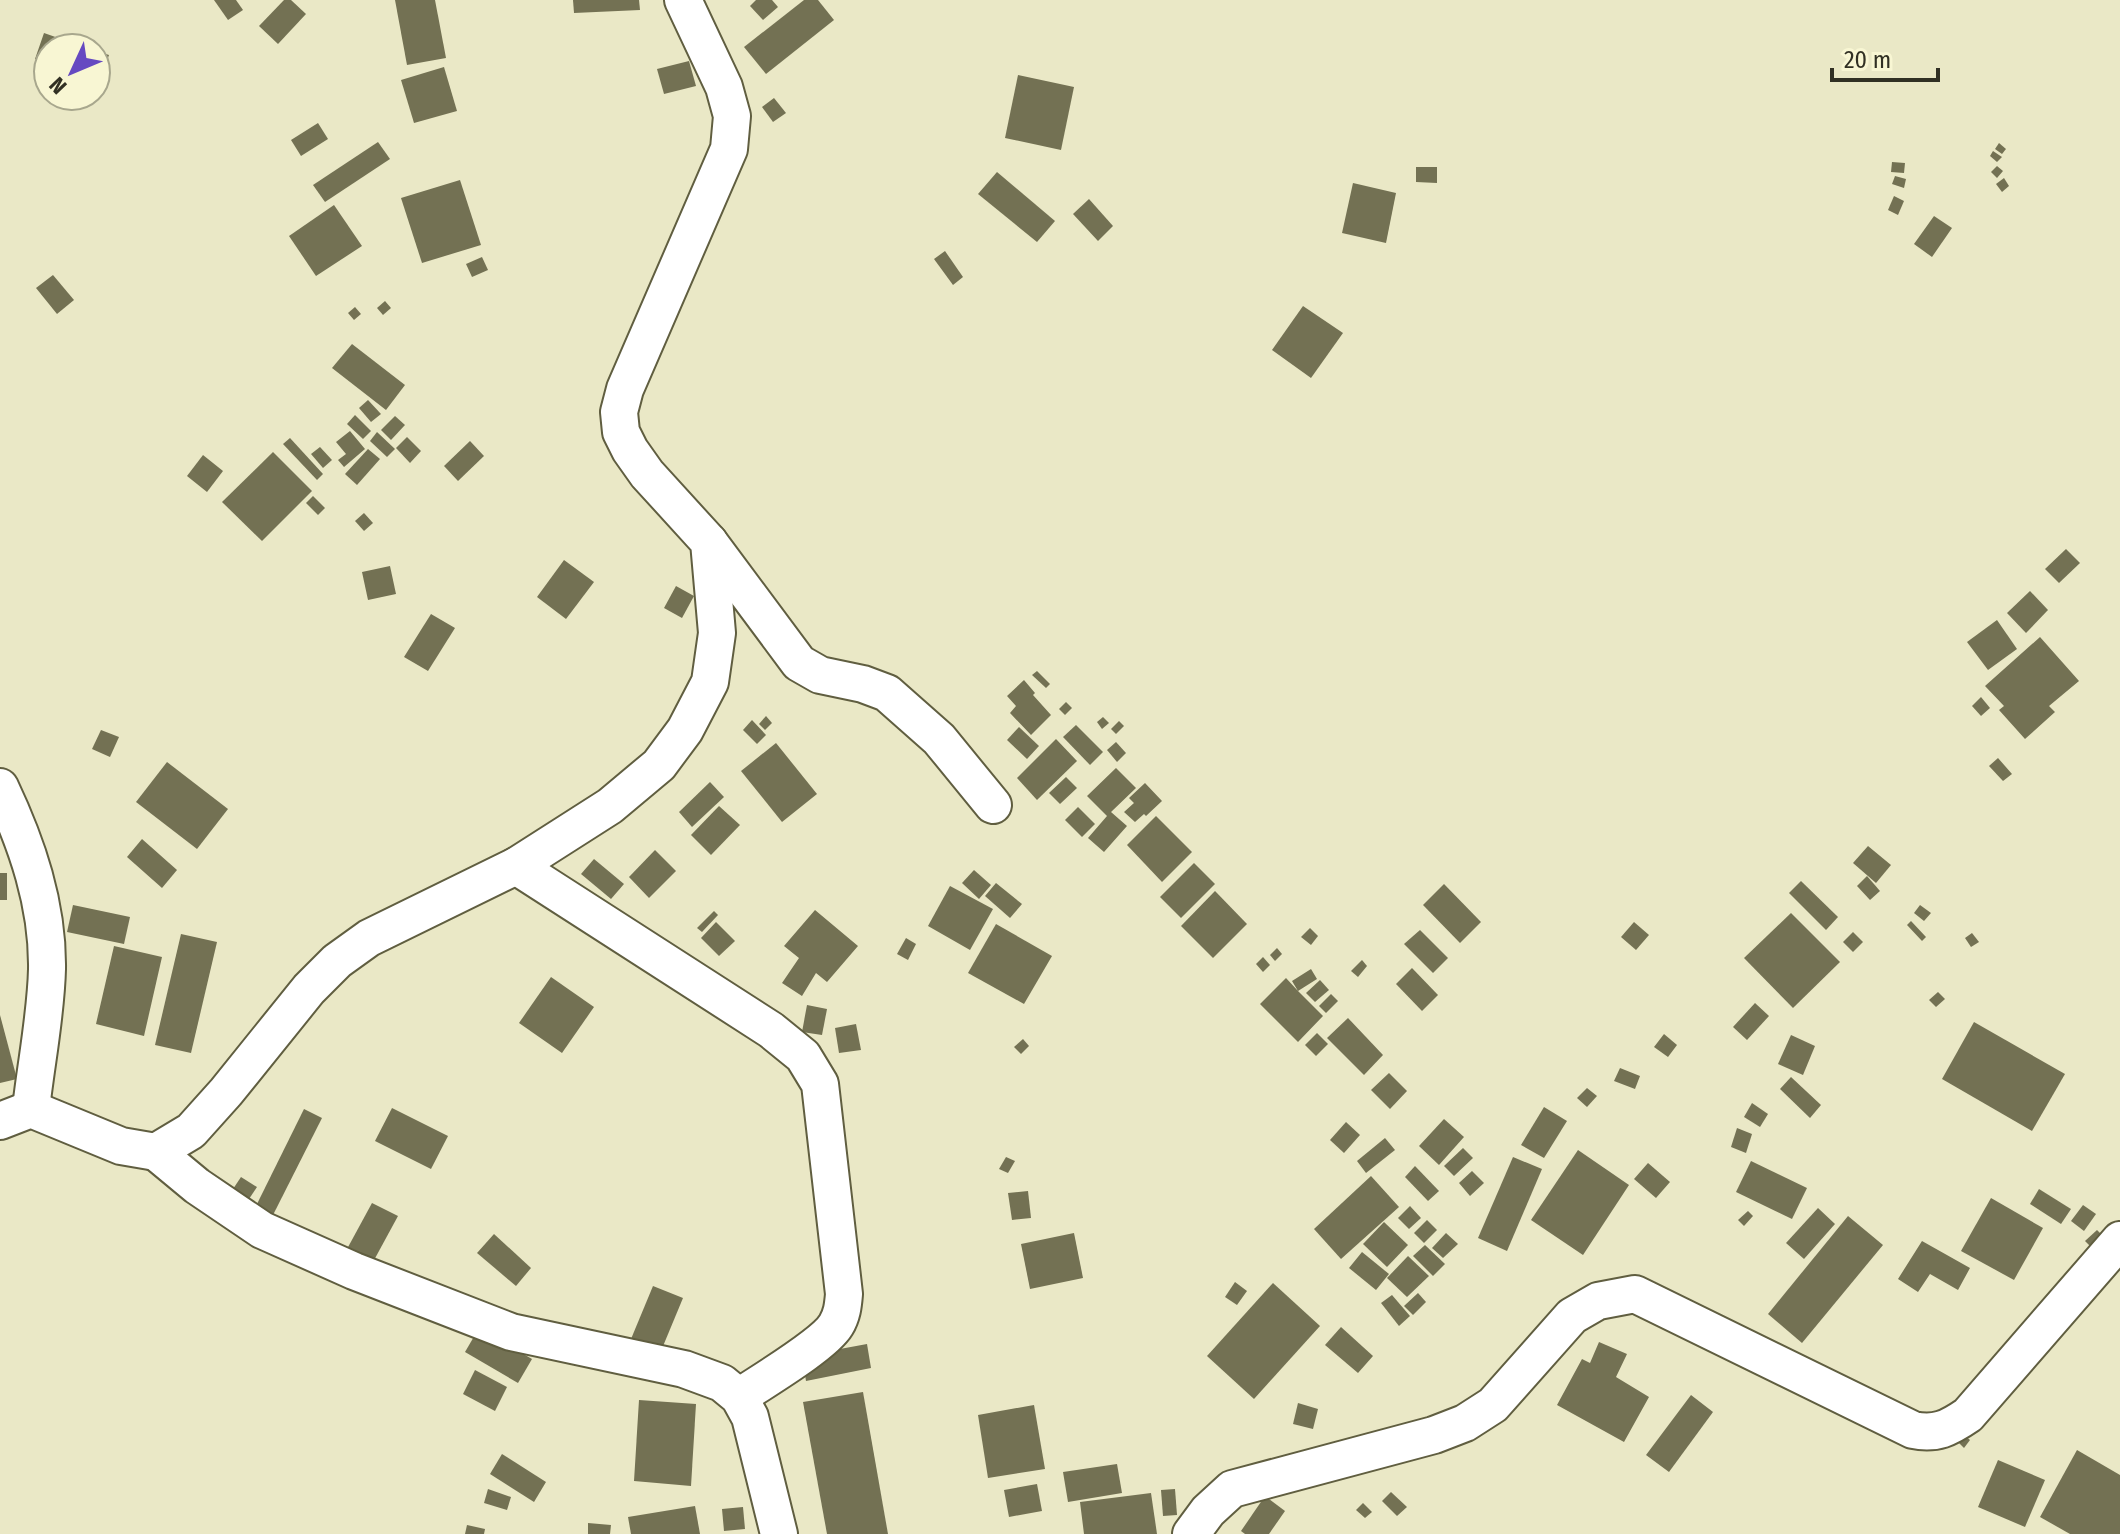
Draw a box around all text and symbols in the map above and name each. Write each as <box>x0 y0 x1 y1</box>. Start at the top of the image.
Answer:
north arrow <box>32 32 112 112</box>
scale bar <box>1832 32 1938 82</box>
text: 20 m <box>1844 46 1891 74</box>
text: N <box>44 71 72 100</box>

